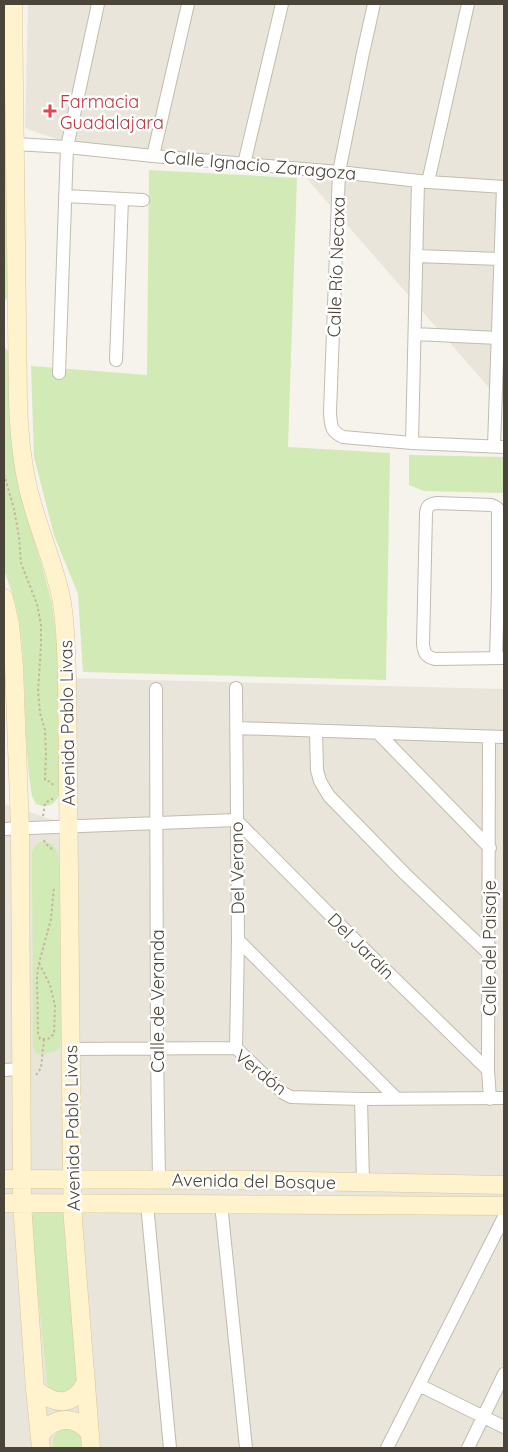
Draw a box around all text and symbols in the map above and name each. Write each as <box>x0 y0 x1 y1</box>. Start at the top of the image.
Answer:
place label: Farmacia Guadalajara <box>60 90 164 134</box>
marker: Farmacia Guadalajara <box>44 105 56 117</box>
street label: Calle Ignacio Zaragoza <box>163 145 357 185</box>
street label: Calle Río Necaxa <box>322 196 350 338</box>
street label: Avenida Pablo Livas <box>54 640 80 806</box>
street label: Del Verano <box>225 821 249 915</box>
street label: Calle del Paisaje <box>478 880 501 1016</box>
street label: Del Jardín <box>323 908 399 984</box>
street label: Calle de Veranda <box>146 929 169 1073</box>
street label: Verdón <box>230 1044 292 1100</box>
street label: Avenida Pablo Livas <box>59 1045 85 1211</box>
street label: Avenida del Bosque <box>172 1168 336 1194</box>

